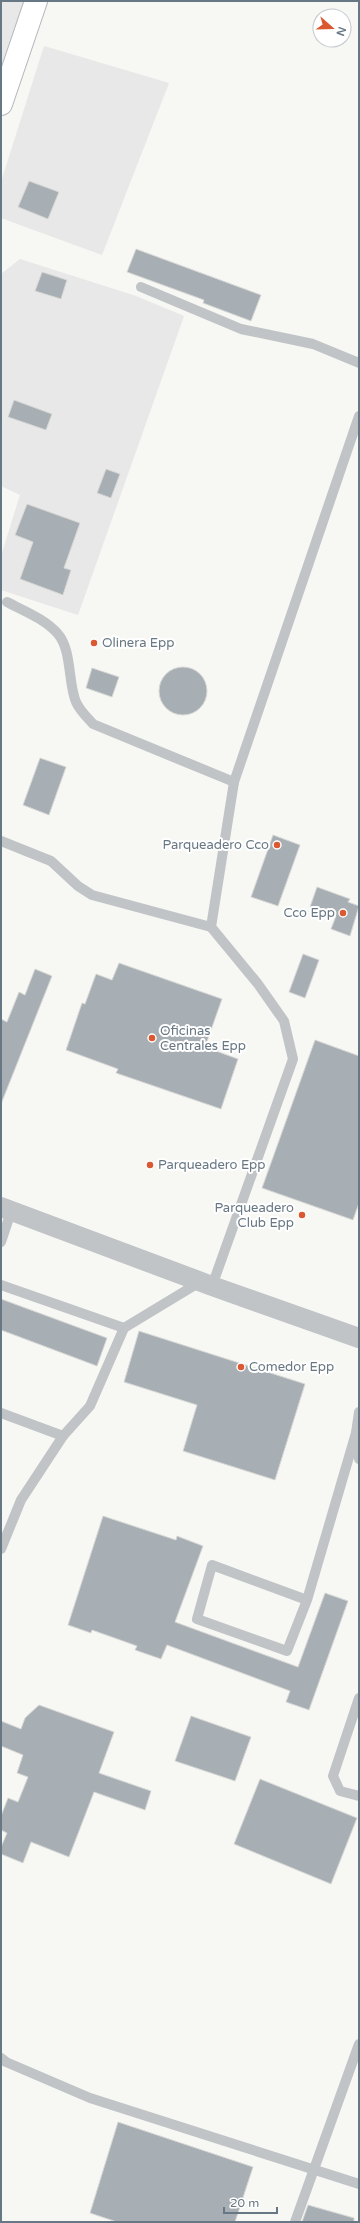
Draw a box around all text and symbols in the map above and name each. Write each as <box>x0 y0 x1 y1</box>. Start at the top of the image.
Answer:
north arrow <box>312 8 352 48</box>
text: N <box>333 25 349 38</box>
place label: Olinera Epp <box>102 635 174 651</box>
marker: Olinera Epp <box>89 638 99 648</box>
place label: Parqueadero Cco <box>162 837 269 853</box>
marker: Parqueadero Cco <box>272 840 282 850</box>
place label: Cco Epp <box>283 905 335 921</box>
marker: Cco Epp <box>338 908 348 918</box>
place label: Oficinas Centrales Epp <box>160 1023 246 1054</box>
marker: Oficinas Centrales Epp <box>147 1033 157 1043</box>
place label: Parqueadero Epp <box>158 1157 266 1173</box>
marker: Parqueadero Epp <box>145 1160 155 1170</box>
place label: Parqueadero Club Epp <box>214 1200 294 1231</box>
marker: Parqueadero Club Epp <box>297 1210 307 1220</box>
place label: Comedor Epp <box>249 1359 334 1375</box>
marker: Comedor Epp <box>236 1362 246 1372</box>
scale bar <box>224 2189 277 2215</box>
text: 20 m <box>230 2196 259 2210</box>

